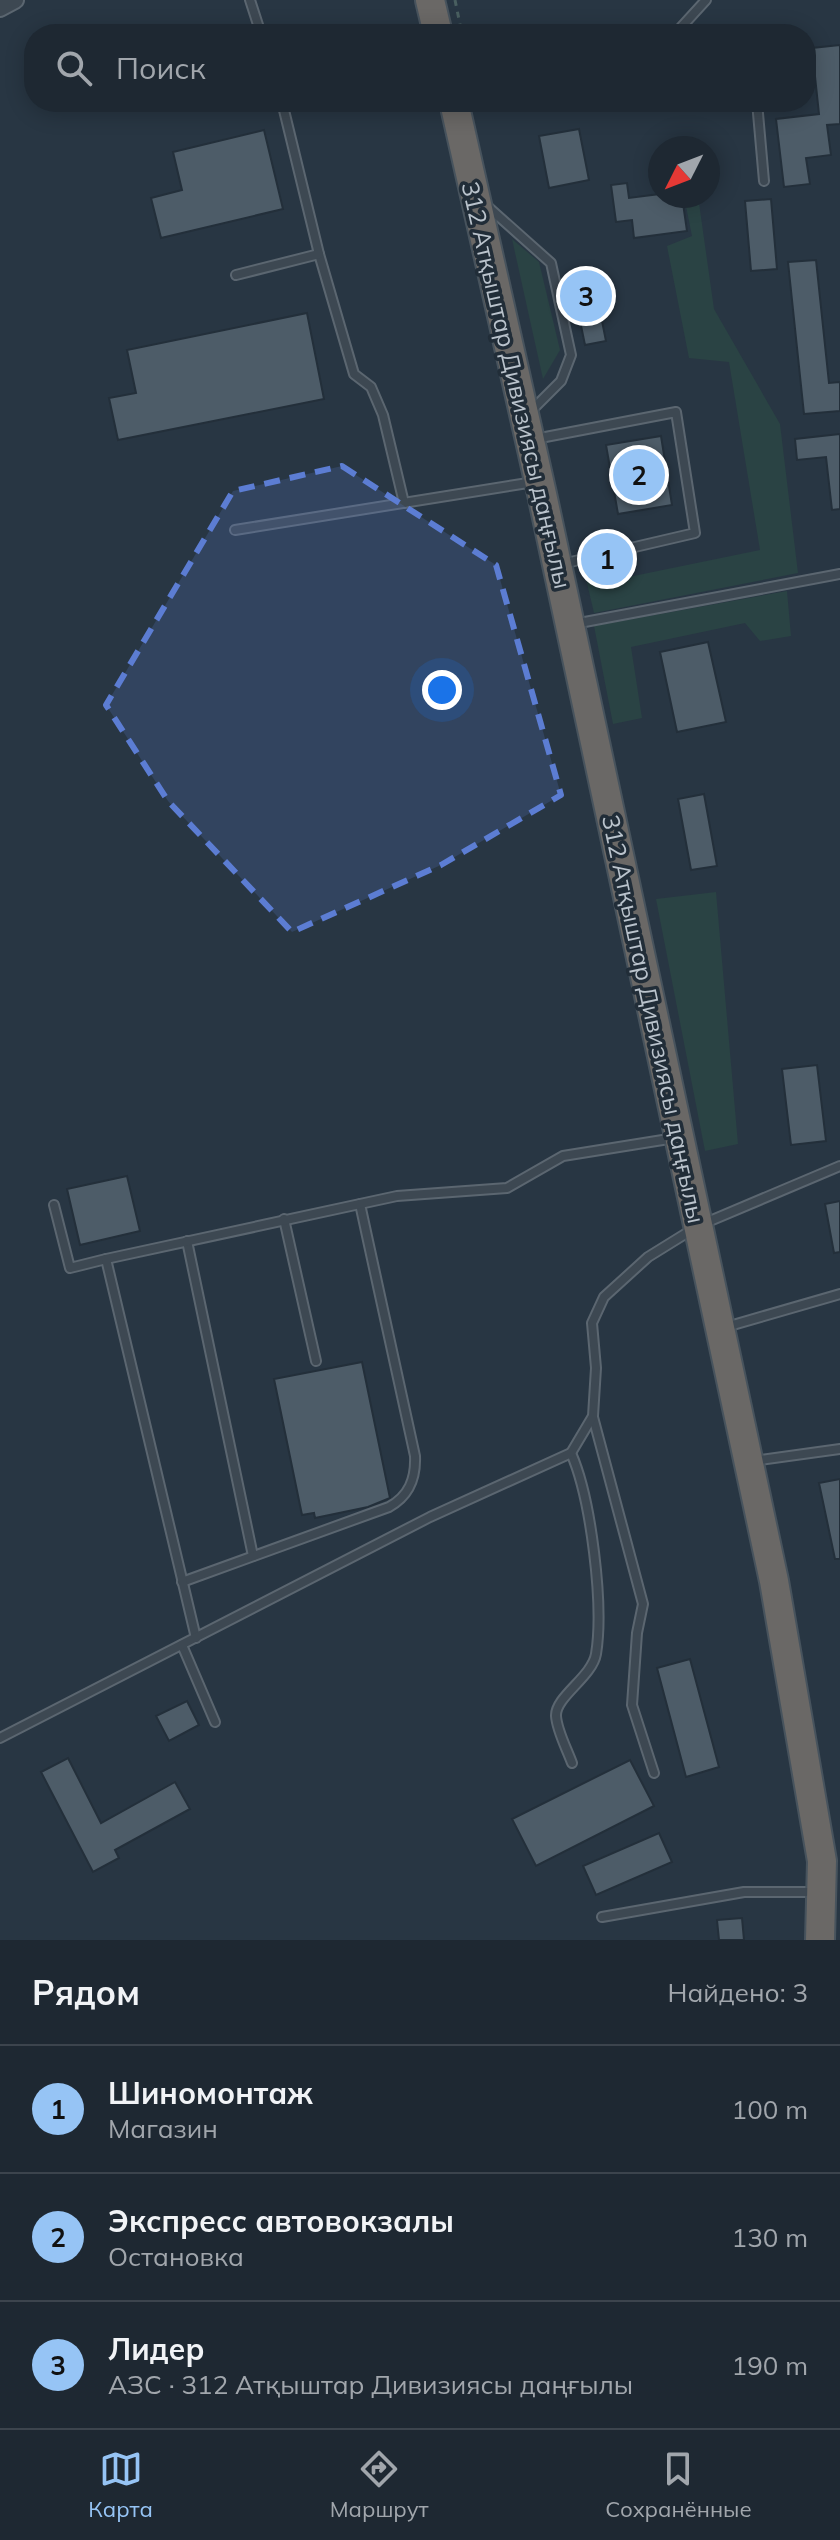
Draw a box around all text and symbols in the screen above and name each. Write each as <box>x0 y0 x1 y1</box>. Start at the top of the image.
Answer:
search box <box>24 24 816 112</box>
icon: search <box>52 46 96 90</box>
text: Поиск <box>116 49 206 87</box>
north arrow <box>648 136 720 208</box>
street label: 312 Атқыштар Дивизиясы даңғылы <box>455 179 579 591</box>
pin: 3 <box>560 266 612 326</box>
pin: 2 <box>613 445 665 505</box>
pin: 1 <box>581 529 633 589</box>
your location <box>422 670 462 710</box>
street label: 312 Атқыштар Дивизиясы даңғылы <box>596 812 712 1226</box>
text: Рядом <box>32 1971 140 2014</box>
text: Найдено: 3 <box>668 1976 808 2009</box>
text: Шиномонтаж <box>108 2074 313 2112</box>
text: 1 <box>50 2093 66 2126</box>
text: 100 m <box>732 2093 808 2126</box>
text: Магазин <box>108 2112 218 2145</box>
text: Экспресс автовокзалы <box>108 2202 454 2240</box>
text: 2 <box>50 2221 66 2254</box>
text: 130 m <box>732 2221 808 2254</box>
text: Остановка <box>108 2240 244 2273</box>
text: Лидер <box>108 2330 204 2368</box>
text: 3 <box>50 2349 66 2382</box>
text: 190 m <box>732 2349 808 2382</box>
text: АЗС · 312 Атқыштар Дивизиясы даңғылы <box>108 2368 633 2401</box>
tab: Карта <box>88 2447 153 2523</box>
tab: Маршрут <box>330 2447 429 2523</box>
tab: Сохранённые <box>605 2447 752 2523</box>

